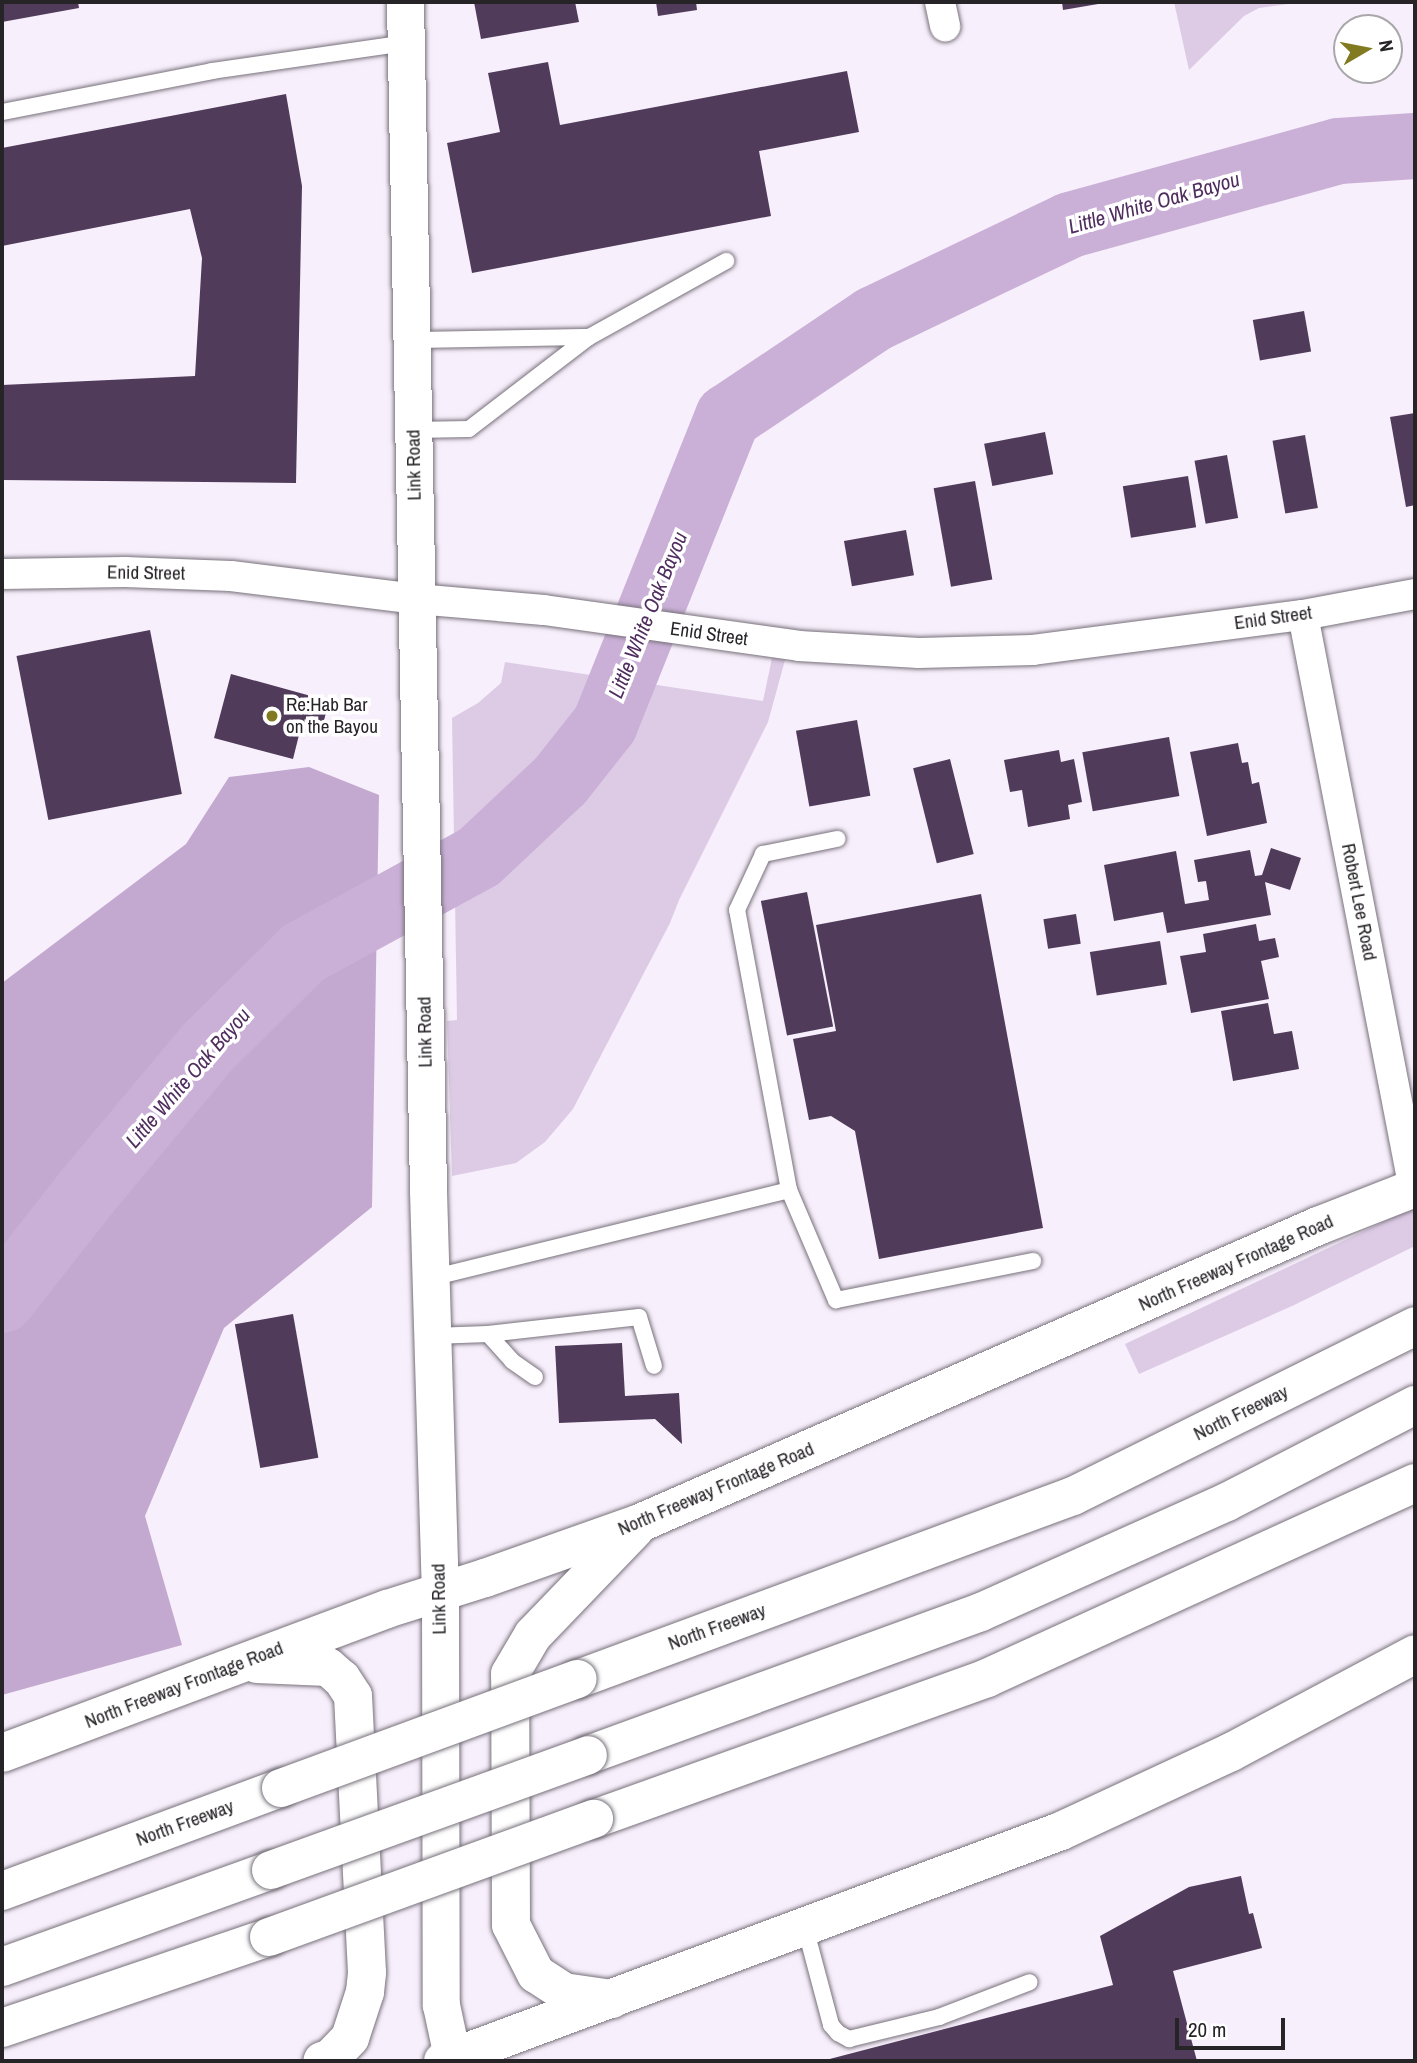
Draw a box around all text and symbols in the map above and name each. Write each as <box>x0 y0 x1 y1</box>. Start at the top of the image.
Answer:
north arrow <box>1333 14 1403 84</box>
text: N <box>1373 38 1400 53</box>
water label: Little White Oak Bayou <box>1065 166 1243 240</box>
street label: Link Road <box>402 429 426 501</box>
water label: Little White Oak Bayou <box>603 528 693 702</box>
street label: Enid Street <box>107 561 185 585</box>
street label: Enid Street <box>1233 601 1313 635</box>
street label: Enid Street <box>669 617 749 651</box>
place label: Re:Hab Bar on the Bayou <box>286 694 378 738</box>
marker: Re:Hab Bar on the Bayou <box>264 708 280 724</box>
street label: Robert Lee Road <box>1336 842 1382 962</box>
street label: Link Road <box>413 996 437 1068</box>
water label: Little White Oak Bayou <box>120 1003 256 1153</box>
street label: North Freeway Frontage Road <box>1135 1210 1337 1316</box>
street label: North Freeway <box>1190 1380 1292 1446</box>
street label: North Freeway Frontage Road <box>615 1437 817 1541</box>
street label: Link Road <box>427 1563 451 1635</box>
street label: North Freeway <box>665 1599 769 1655</box>
street label: North Freeway Frontage Road <box>82 1637 286 1733</box>
street label: North Freeway <box>133 1795 237 1851</box>
scale bar <box>1179 2004 1289 2048</box>
text: 20 m <box>1188 2015 1226 2044</box>

